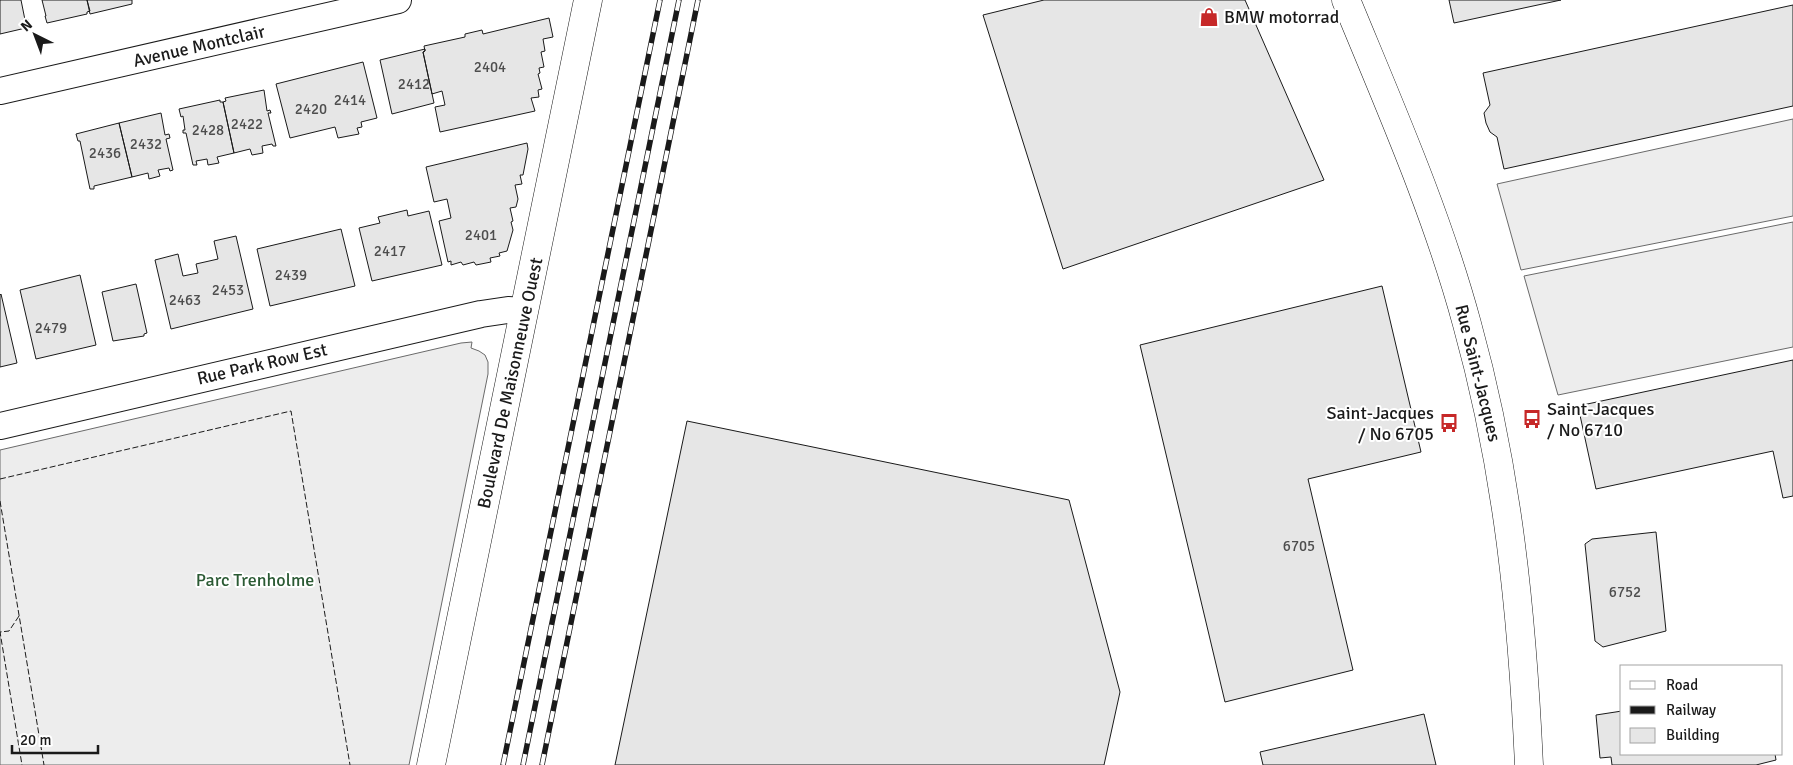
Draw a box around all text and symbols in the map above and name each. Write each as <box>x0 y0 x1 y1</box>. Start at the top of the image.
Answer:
shop icon: BMW motorrad <box>1198 6 1220 28</box>
place label: BMW motorrad <box>1224 6 1339 28</box>
north arrow <box>10 10 60 60</box>
text: N <box>17 16 36 35</box>
street label: Avenue Montclair <box>131 20 267 72</box>
house number: 2404 <box>474 58 506 76</box>
house number: 2412 <box>398 75 430 93</box>
house number: 2414 <box>334 91 366 109</box>
house number: 2420 <box>295 100 327 118</box>
house number: 2422 <box>231 115 263 133</box>
house number: 2428 <box>192 121 224 139</box>
house number: 2432 <box>130 135 162 153</box>
house number: 2436 <box>89 144 121 162</box>
house number: 2401 <box>465 226 497 244</box>
house number: 2417 <box>374 242 406 260</box>
street label: Boulevard De Maisonneuve Ouest <box>473 256 547 510</box>
house number: 2439 <box>275 266 307 284</box>
house number: 2453 <box>212 281 244 299</box>
house number: 2463 <box>169 291 201 309</box>
street label: Rue Saint-Jacques <box>1450 302 1506 444</box>
house number: 2479 <box>35 319 67 337</box>
street label: Rue Park Row Est <box>195 338 329 390</box>
place label: Saint-Jacques / No 6710 <box>1547 398 1655 441</box>
place label: Saint-Jacques / No 6705 <box>1327 402 1434 445</box>
bus stop icon: Saint-Jacques / No 6710 <box>1521 408 1543 430</box>
bus stop icon: Saint-Jacques / No 6705 <box>1438 412 1460 434</box>
house number: 6705 <box>1283 537 1315 555</box>
park label: Parc Trenholme <box>196 569 314 591</box>
house number: 6752 <box>1609 583 1641 601</box>
legend <box>1620 665 1783 755</box>
text: Road <box>1666 676 1698 694</box>
text: Railway <box>1666 701 1716 719</box>
scale bar <box>12 722 99 754</box>
text: Building <box>1666 726 1720 744</box>
text: 20 m <box>20 731 51 749</box>

